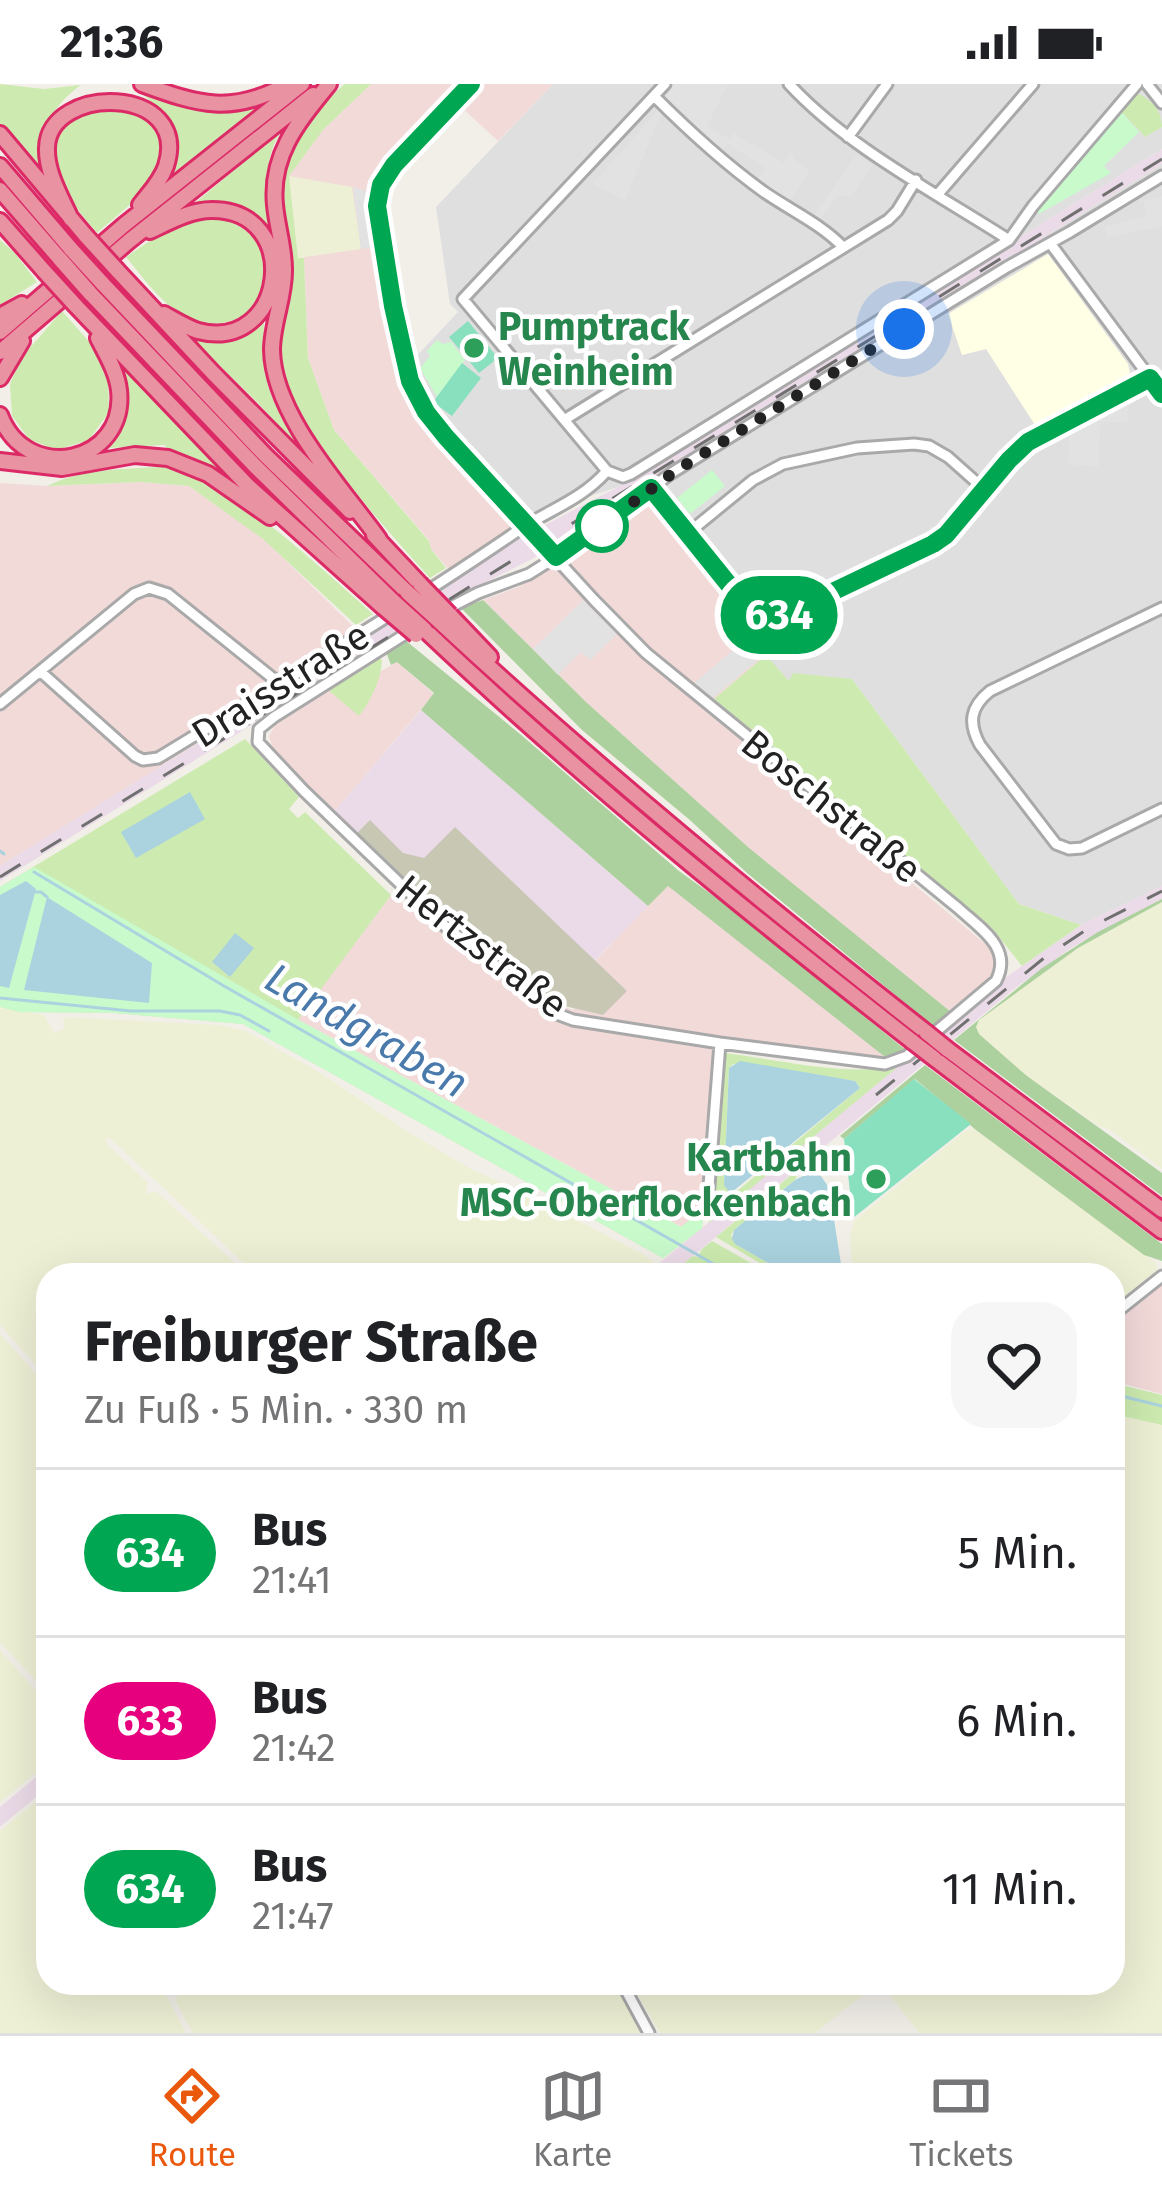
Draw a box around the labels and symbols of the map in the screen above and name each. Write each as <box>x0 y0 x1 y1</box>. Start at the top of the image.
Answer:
your location <box>874 299 934 359</box>
place label: Pumptrack Weinheim <box>498 304 690 395</box>
marker: Pumptrack Weinheim <box>461 335 487 361</box>
unlabelled marker <box>577 501 627 551</box>
line badge: 634 <box>710 576 848 654</box>
street label: Draisstraße <box>183 612 378 757</box>
street label: Boschstraße <box>732 720 930 893</box>
street label: Hertzstraße <box>386 865 576 1028</box>
water label: Landgraben <box>256 953 477 1109</box>
place label: Kartbahn MSC-Oberflockenbach <box>460 1135 852 1226</box>
marker: Kartbahn MSC-Oberflockenbach <box>863 1166 889 1192</box>

